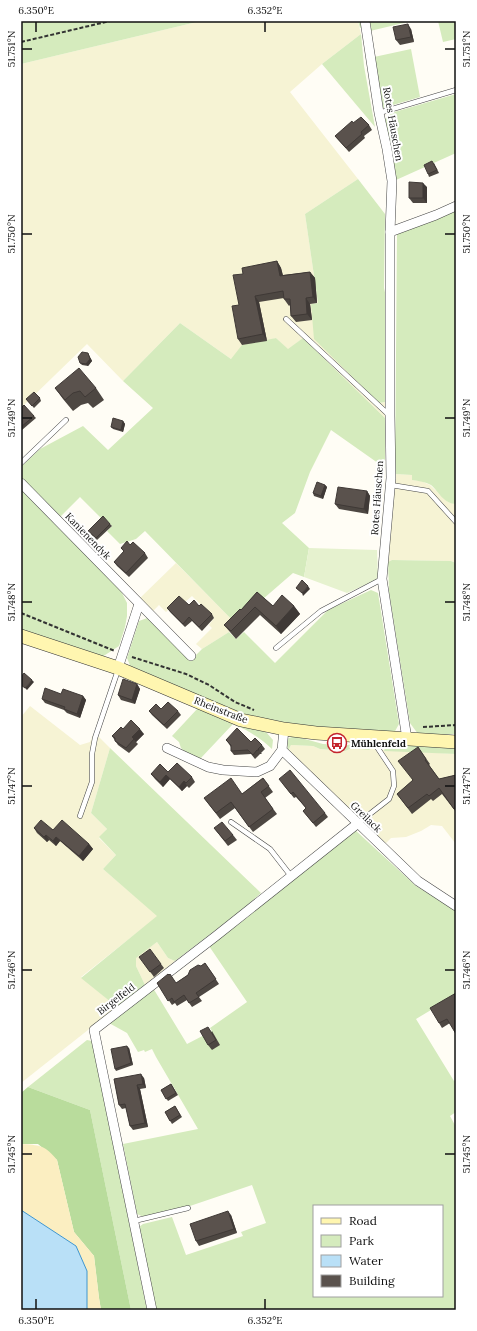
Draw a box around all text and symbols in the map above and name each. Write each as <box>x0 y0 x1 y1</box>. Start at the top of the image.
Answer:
text: 6.350°E <box>18 4 54 17</box>
text: 6.352°E <box>248 4 282 17</box>
text: 51.751°N <box>5 30 18 67</box>
text: 51.751°N <box>460 30 473 67</box>
street label: Rotes Häuschen <box>380 86 406 162</box>
text: 51.750°N <box>5 214 18 254</box>
text: 51.750°N <box>460 214 473 254</box>
text: 51.749°N <box>5 398 18 437</box>
text: 51.749°N <box>460 398 473 437</box>
street label: Rotes Häuschen <box>368 460 386 536</box>
street label: Kanienendyk <box>62 510 114 563</box>
text: 51.748°N <box>5 582 18 621</box>
text: 51.748°N <box>460 582 473 621</box>
street label: Rheinstraße <box>192 694 250 726</box>
bus stop icon: Mühlenfeld <box>326 732 348 754</box>
place label: Mühlenfeld <box>351 737 406 750</box>
text: 51.747°N <box>5 767 18 805</box>
text: 51.747°N <box>460 767 473 805</box>
street label: Greilack <box>348 799 385 836</box>
text: 51.746°N <box>5 950 18 989</box>
text: 51.746°N <box>460 950 473 989</box>
street label: Birgelfeld <box>94 980 138 1018</box>
text: 51.745°N <box>5 1135 18 1173</box>
text: 51.745°N <box>460 1135 473 1173</box>
legend <box>313 1205 443 1297</box>
text: Road <box>349 1213 377 1228</box>
text: Park <box>349 1233 375 1248</box>
text: Water <box>349 1253 384 1268</box>
text: Building <box>349 1273 395 1288</box>
text: 6.350°E <box>18 1314 54 1327</box>
text: 6.352°E <box>248 1314 282 1327</box>

